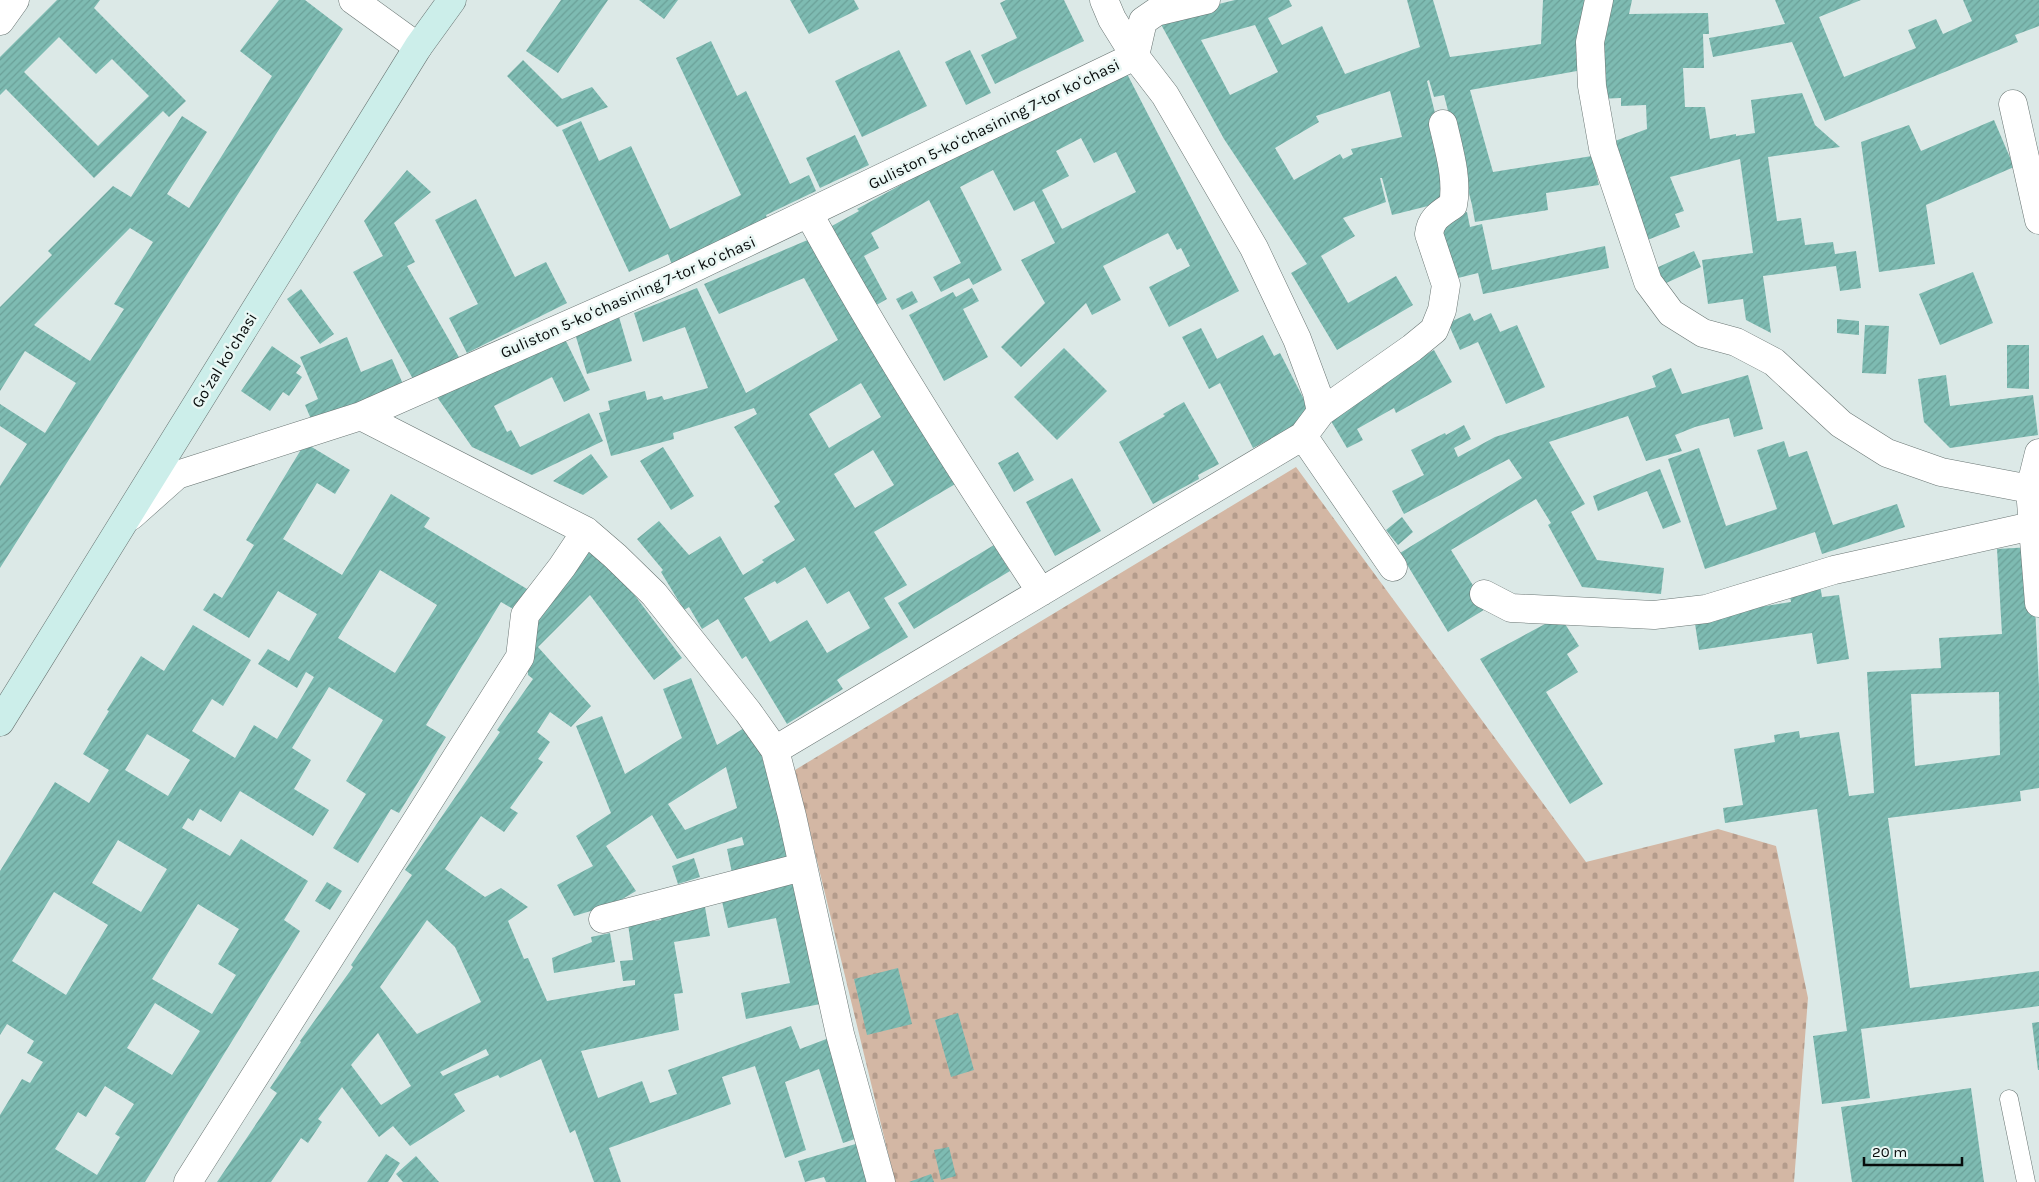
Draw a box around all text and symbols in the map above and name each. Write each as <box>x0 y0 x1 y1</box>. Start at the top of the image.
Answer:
street label: Guliston 5-koʻchasining 7-tor koʻchasi <box>865 55 1123 193</box>
street label: Guliston 5-koʻchasining 7-tor koʻchasi <box>498 232 758 362</box>
street label: Goʻzal koʻchasi <box>187 309 261 411</box>
scale bar <box>1864 1134 1962 1166</box>
text: 20 m <box>1872 1143 1907 1161</box>

